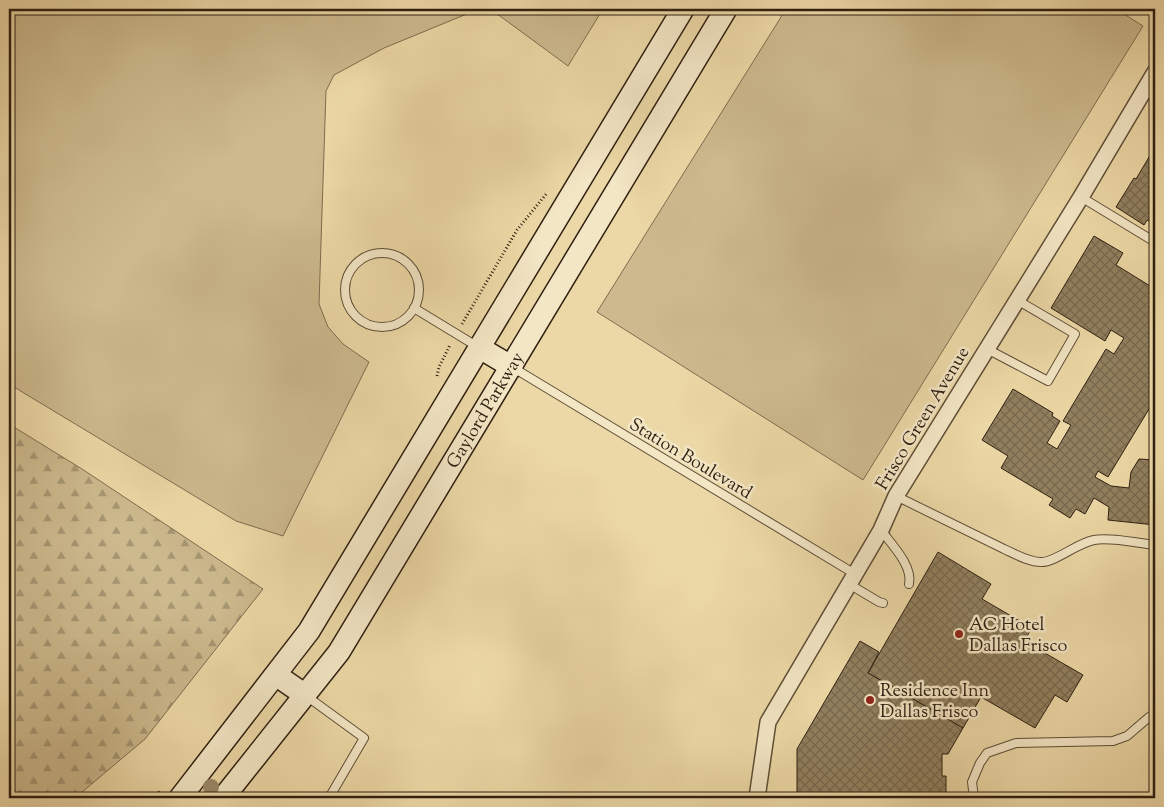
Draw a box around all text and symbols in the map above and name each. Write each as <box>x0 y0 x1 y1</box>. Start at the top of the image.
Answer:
street label: Frisco Green Avenue <box>871 342 977 496</box>
street label: Gaylord Parkway <box>441 348 532 474</box>
street label: Station Boulevard <box>624 413 756 507</box>
place label: AC Hotel Dallas Frisco <box>969 613 1068 660</box>
marker: AC Hotel Dallas Frisco <box>953 628 965 640</box>
place label: Residence Inn Dallas Frisco <box>880 679 990 726</box>
marker: Residence Inn Dallas Frisco <box>864 694 876 706</box>

